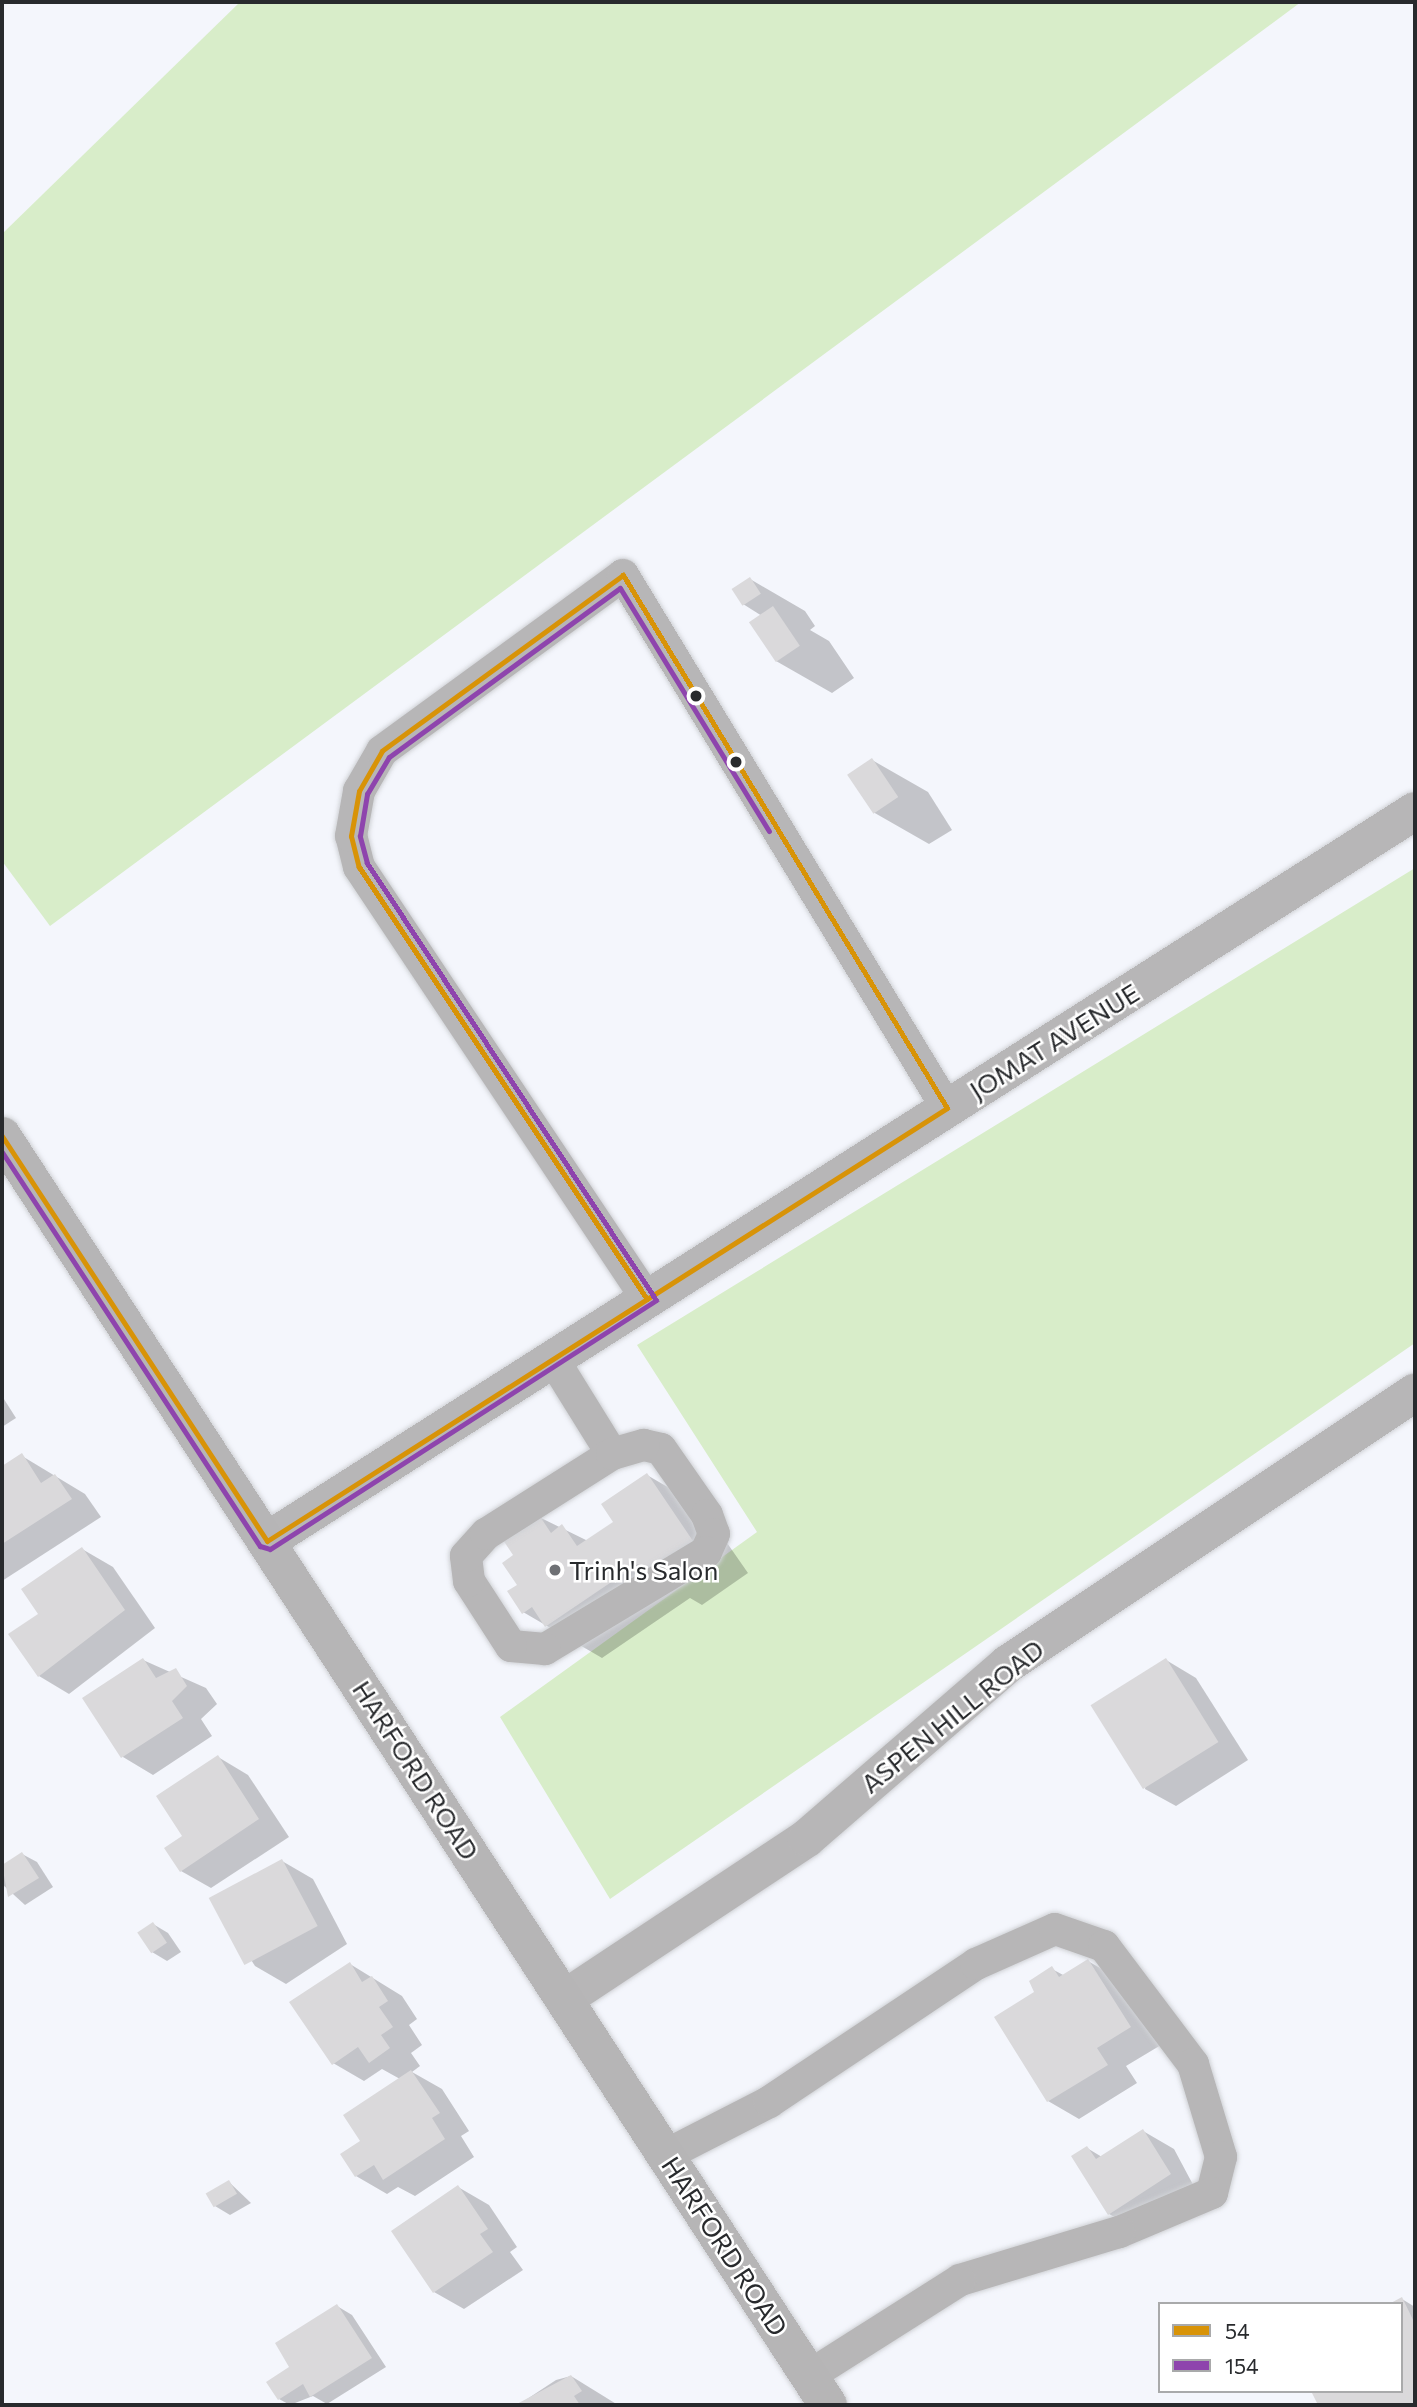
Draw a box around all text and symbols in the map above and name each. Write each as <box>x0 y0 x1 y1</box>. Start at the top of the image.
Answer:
unlabelled marker <box>689 689 703 703</box>
unlabelled marker <box>729 755 743 769</box>
street label: JOMAT AVENUE <box>964 976 1144 1106</box>
place label: Trinh's Salon <box>569 1554 718 1586</box>
marker: Trinh's Salon <box>547 1562 563 1578</box>
street label: ASPEN HILL ROAD <box>855 1633 1049 1799</box>
street label: HARFORD ROAD <box>347 1675 485 1865</box>
street label: HARFORD ROAD <box>656 2151 794 2341</box>
legend <box>1158 2302 1403 2393</box>
text: 54 <box>1225 2318 1250 2343</box>
text: 154 <box>1225 2353 1259 2378</box>

